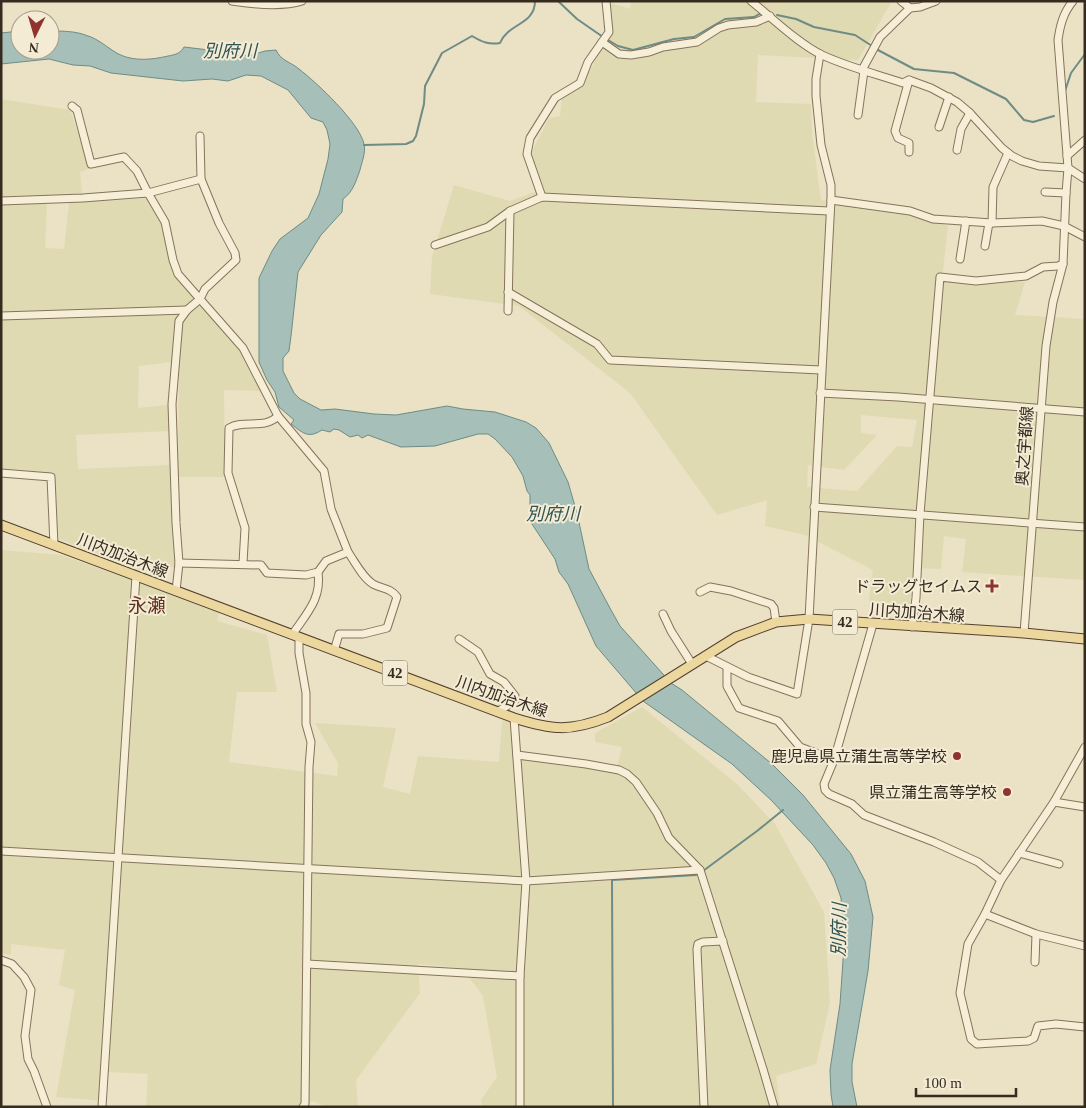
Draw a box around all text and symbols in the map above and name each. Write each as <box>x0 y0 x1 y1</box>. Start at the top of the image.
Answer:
north arrow <box>10 10 60 60</box>
text: N <box>28 40 40 55</box>
water label: 別府川 <box>203 41 259 61</box>
street label: 奥之宇都線 <box>1013 406 1036 487</box>
water label: 別府川 <box>526 504 582 524</box>
street label: 川内加治木線 <box>75 530 171 581</box>
place label: ドラッグセイムス <box>854 578 982 595</box>
marker: ドラッグセイムス <box>986 580 998 592</box>
district label: 永瀬 <box>128 595 166 616</box>
street label: 川内加治木線 <box>868 601 965 624</box>
road number: 42 <box>832 610 858 634</box>
road number: 42 <box>382 660 408 686</box>
street label: 川内加治木線 <box>454 673 550 720</box>
place label: 鹿児島県立蒲生高等学校 <box>771 748 947 765</box>
marker: 鹿児島県立蒲生高等学校 <box>951 750 963 762</box>
place label: 県立蒲生高等学校 <box>869 784 997 801</box>
marker: 県立蒲生高等学校 <box>1001 786 1013 798</box>
water label: 別府川 <box>829 901 850 957</box>
scale bar <box>916 1066 1016 1098</box>
text: 100 m <box>924 1075 962 1091</box>

